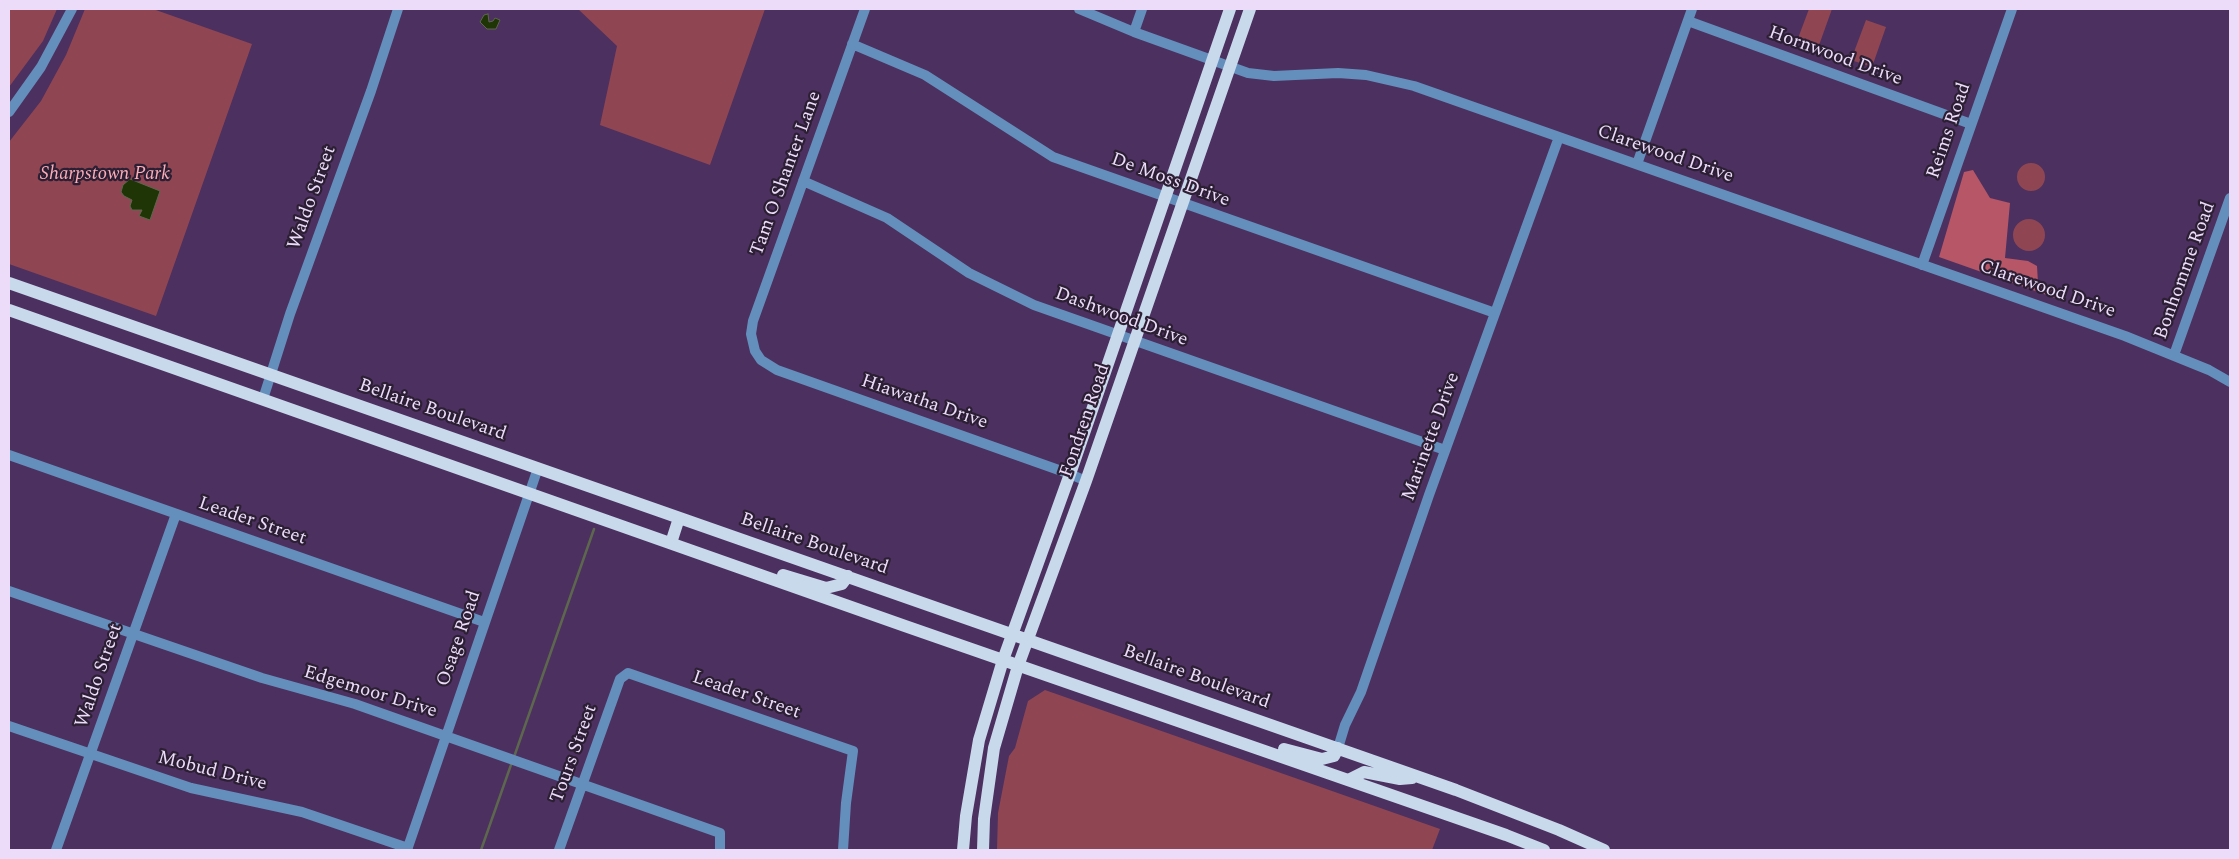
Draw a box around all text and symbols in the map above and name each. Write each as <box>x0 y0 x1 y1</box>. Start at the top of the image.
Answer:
street label: Hornwood Drive <box>1765 22 1905 92</box>
street label: Reims Road <box>1923 80 1977 182</box>
street label: Tam O Shanter Lane <box>747 88 827 260</box>
street label: Clarewood Drive <box>1594 121 1736 189</box>
street label: Waldo Street <box>284 143 342 253</box>
street label: De Moss Drive <box>1108 149 1232 213</box>
park label: Sharpstown Park <box>40 164 170 186</box>
street label: Bonhomme Road <box>2151 199 2221 343</box>
street label: Clarewood Drive <box>1976 256 2118 324</box>
street label: Dashwood Drive <box>1051 283 1191 353</box>
street label: Fondren Road <box>1056 361 1116 481</box>
street label: Marinette Drive <box>1398 370 1466 504</box>
street label: Hiawatha Drive <box>858 371 990 435</box>
street label: Bellaire Boulevard <box>355 375 509 447</box>
street label: Leader Street <box>195 493 309 551</box>
street label: Bellaire Boulevard <box>737 509 891 581</box>
street label: Osage Road <box>433 588 487 690</box>
street label: Waldo Street <box>72 621 128 731</box>
street label: Bellaire Boulevard <box>1119 641 1273 715</box>
street label: Edgemoor Drive <box>301 662 439 724</box>
street label: Leader Street <box>689 667 803 725</box>
street label: Tours Street <box>547 702 603 806</box>
street label: Mobud Drive <box>155 747 269 797</box>

